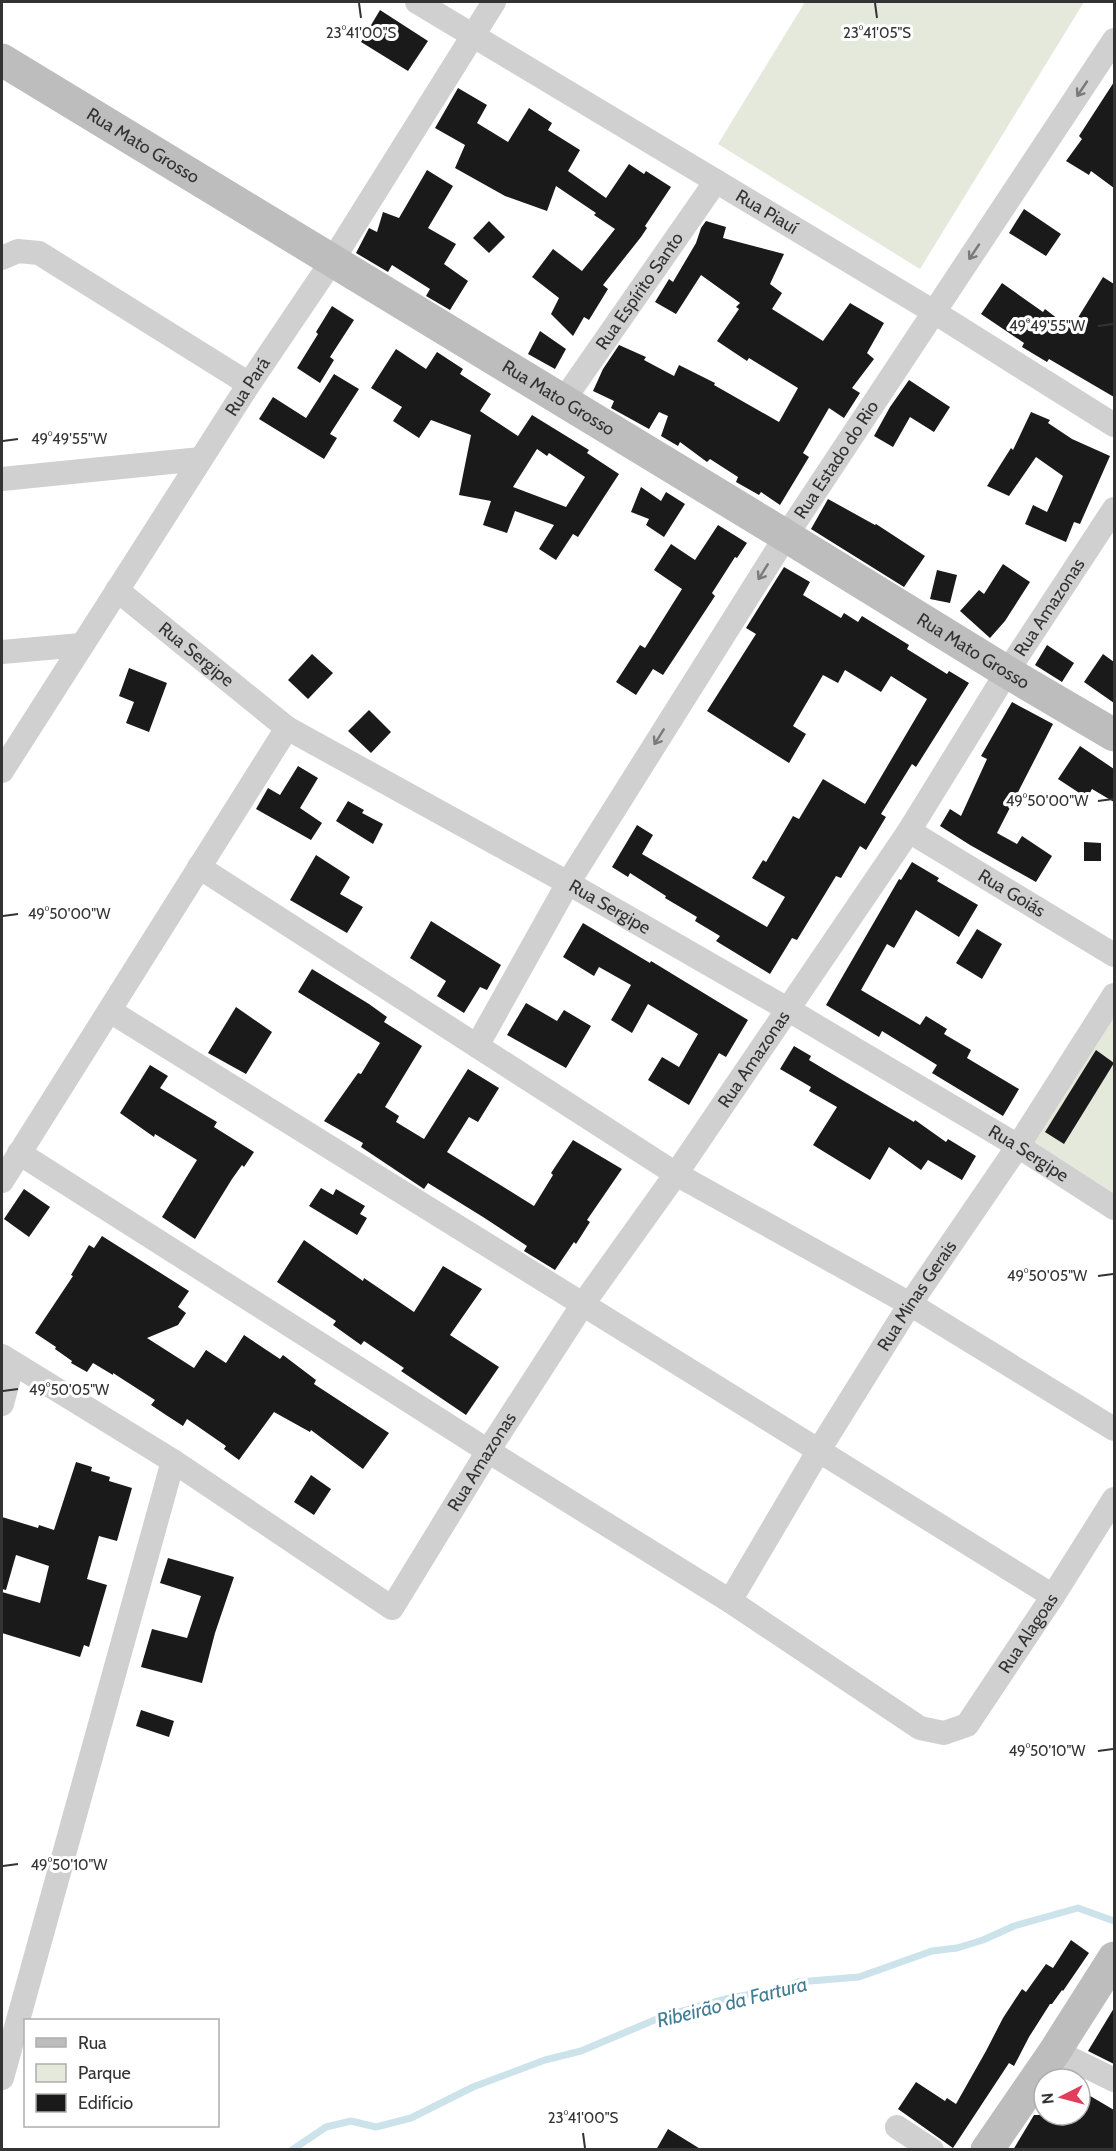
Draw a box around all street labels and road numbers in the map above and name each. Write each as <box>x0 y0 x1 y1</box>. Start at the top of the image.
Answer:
street label: Rua Mato Grosso <box>83 103 204 188</box>
street label: Rua Piauí <box>732 185 802 239</box>
street label: Rua Espírito Santo <box>591 228 688 354</box>
street label: Rua Pará <box>220 353 275 420</box>
street label: Rua Mato Grosso <box>498 355 619 441</box>
street label: Rua Estado do Rio <box>789 396 884 523</box>
street label: Rua Amazonas <box>1009 554 1090 661</box>
street label: Rua Mato Grosso <box>913 608 1034 694</box>
street label: Rua Sergipe <box>154 617 238 691</box>
street label: Rua Goiás <box>974 864 1049 922</box>
street label: Rua Sergipe <box>565 875 654 939</box>
street label: Rua Amazonas <box>713 1007 795 1112</box>
street label: Rua Sergipe <box>985 1120 1073 1187</box>
street label: Rua Minas Gerais <box>872 1236 961 1355</box>
street label: Rua Amazonas <box>443 1408 521 1515</box>
street label: Rua Alagoas <box>994 1589 1063 1678</box>

